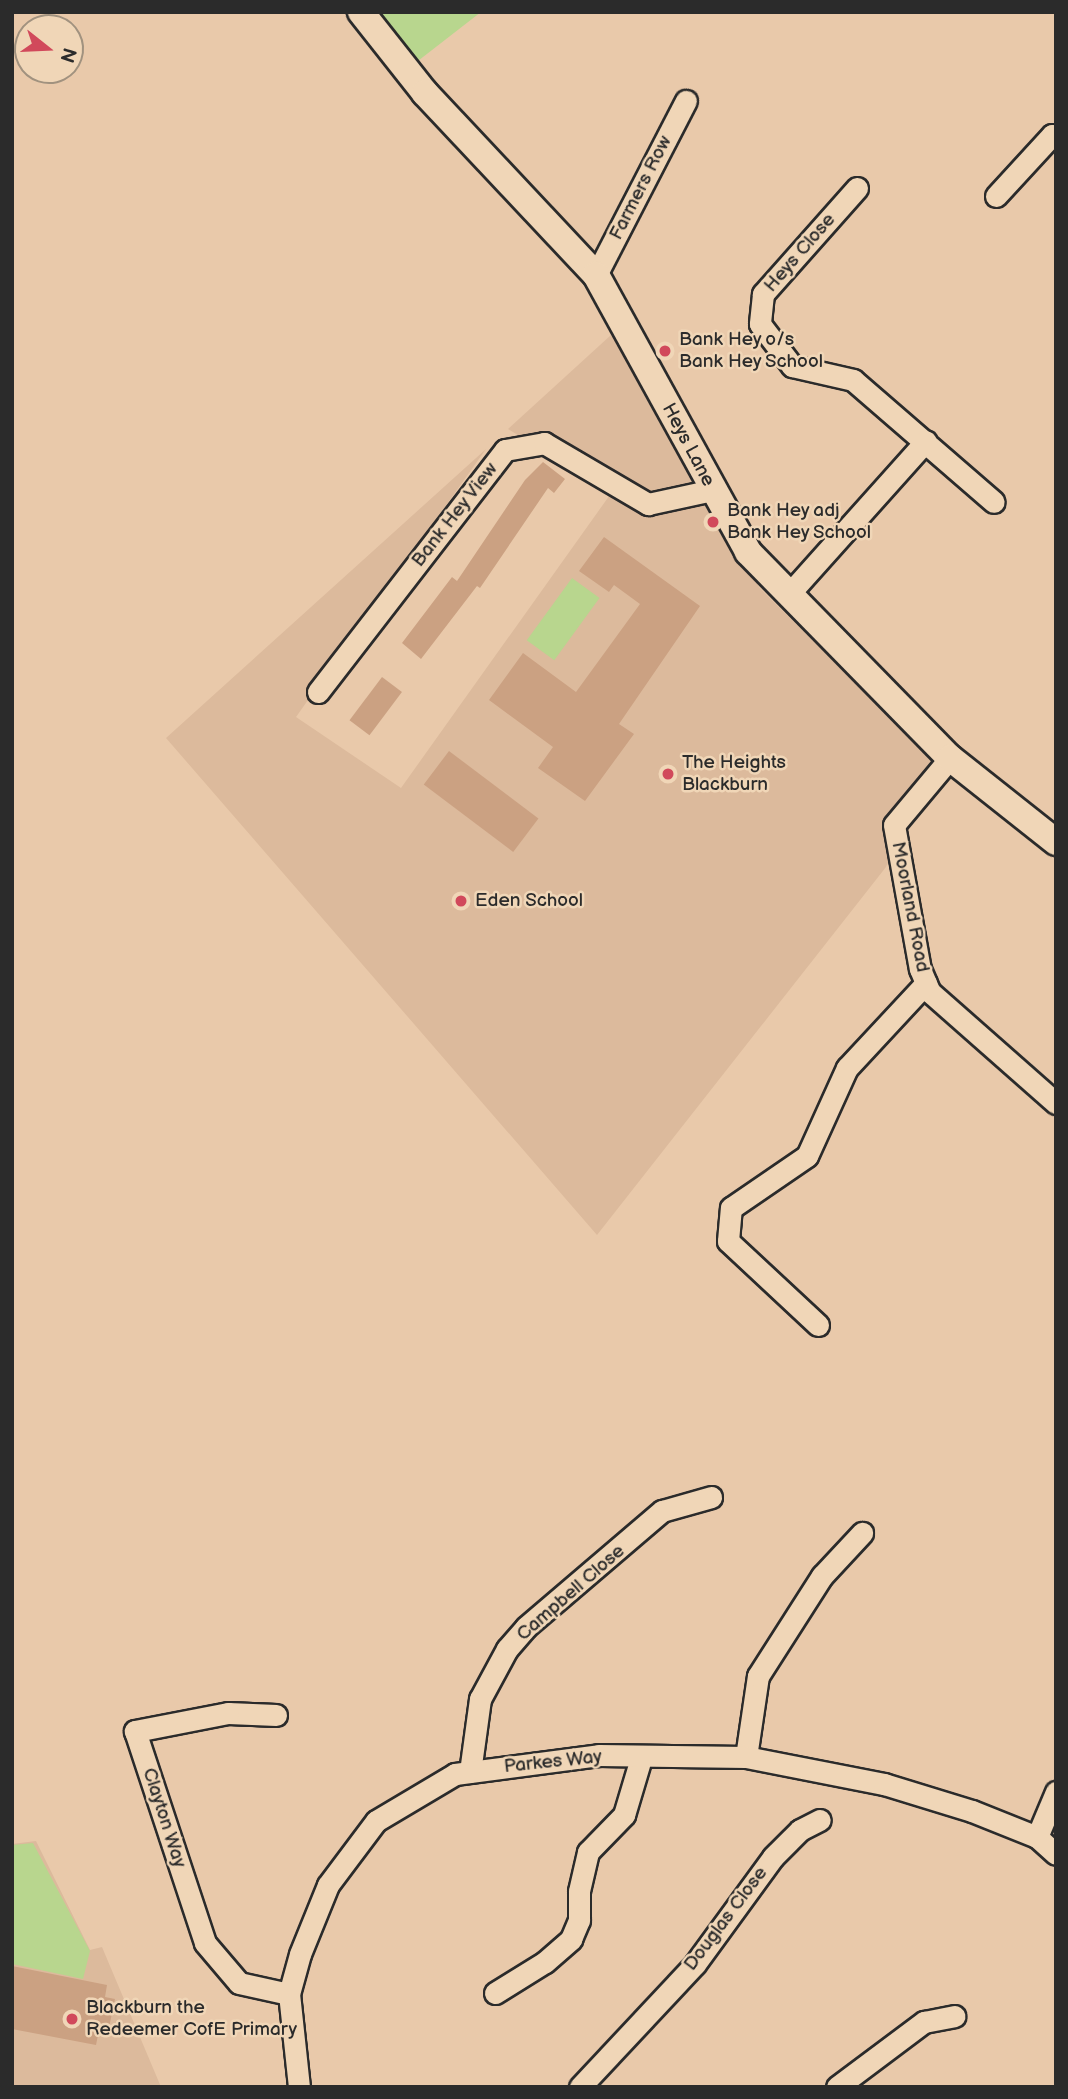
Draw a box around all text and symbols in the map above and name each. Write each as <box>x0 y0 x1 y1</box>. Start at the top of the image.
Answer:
north arrow <box>14 14 84 84</box>
text: N <box>54 45 81 65</box>
street label: Farmers Row <box>605 132 677 244</box>
street label: Heys Close <box>760 209 840 297</box>
place label: Bank Hey o/s Bank Hey School <box>679 329 825 373</box>
marker: Bank Hey o/s Bank Hey School <box>657 343 673 359</box>
street label: Heys Lane <box>657 399 719 491</box>
street label: Bank Hey View <box>407 458 503 572</box>
place label: Bank Hey adj Bank Hey School <box>727 500 873 544</box>
marker: Bank Hey adj Bank Hey School <box>705 514 721 530</box>
place label: The Heights Blackburn <box>682 752 786 796</box>
marker: The Heights Blackburn <box>660 766 676 782</box>
street label: Moorland Road <box>886 840 934 974</box>
place label: Eden School <box>475 890 583 912</box>
marker: Eden School <box>453 893 469 909</box>
street label: Campbell Close <box>512 1540 630 1646</box>
street label: Parkes Way <box>502 1745 604 1779</box>
street label: Clayton Way <box>137 1765 191 1871</box>
street label: Douglas Close <box>680 1863 772 1975</box>
place label: Blackburn the Redeemer CofE Primary <box>86 1997 297 2041</box>
marker: Blackburn the Redeemer CofE Primary <box>64 2011 80 2027</box>

